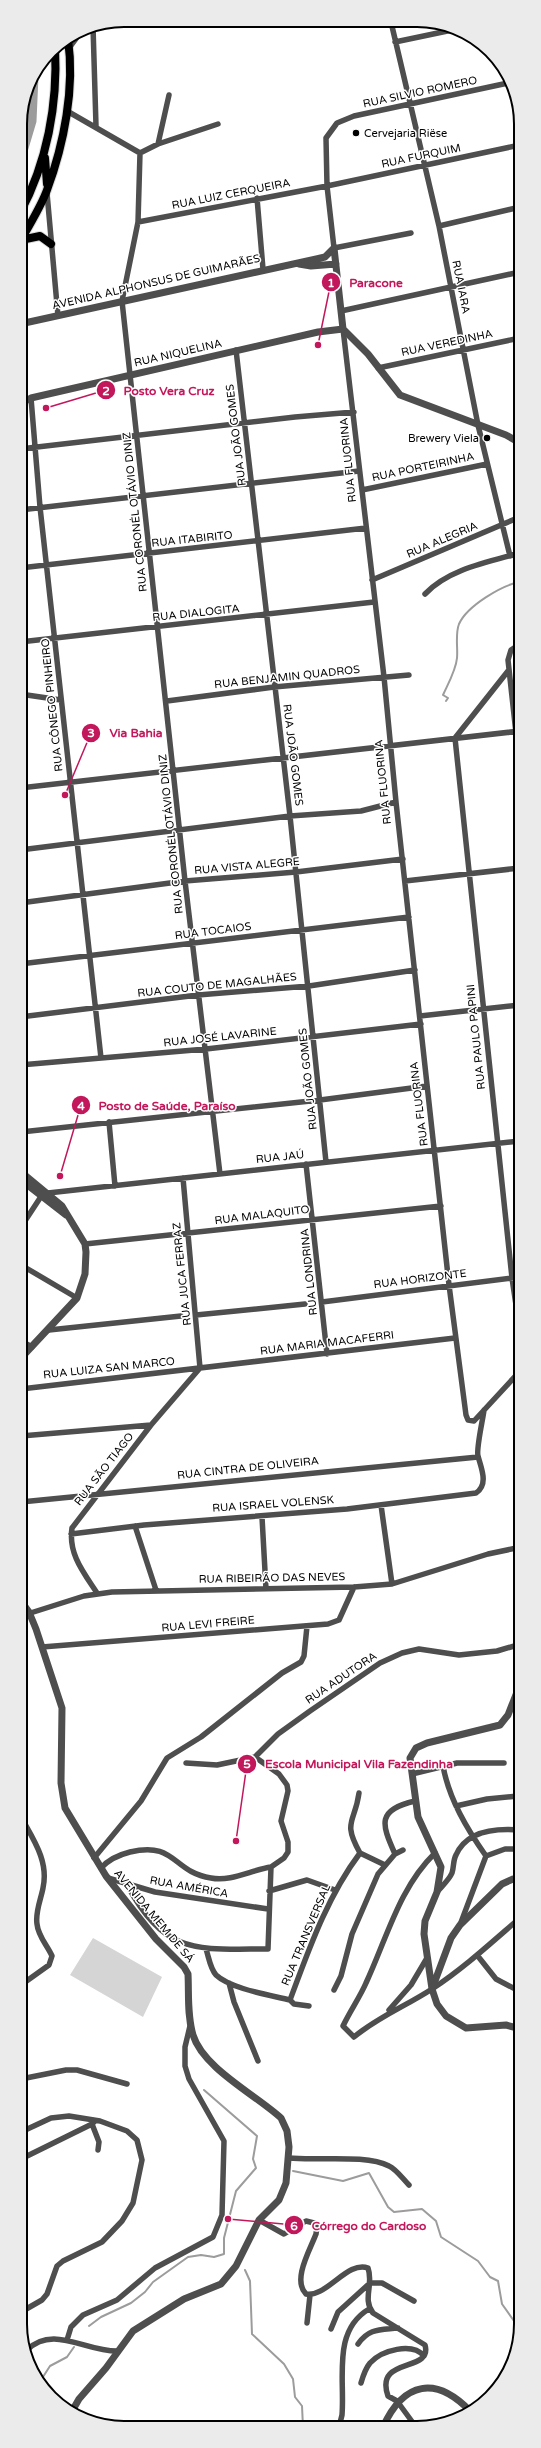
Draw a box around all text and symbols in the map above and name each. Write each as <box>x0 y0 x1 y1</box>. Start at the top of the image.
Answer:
street label: RUA SILVIO ROMERO <box>362 74 478 110</box>
place label: Cervejaria Riëse <box>364 127 447 140</box>
marker: Cervejaria Riëse <box>351 128 361 138</box>
street label: RUA FURQUIM <box>380 141 462 171</box>
street label: RUA LUIZ CERQUEIRA <box>171 176 291 212</box>
street label: AVENIDA ALPHONSUS DE GUIMARÃES <box>51 252 261 312</box>
street label: RUA IARA <box>449 259 473 315</box>
callout: Paracone <box>321 270 411 294</box>
text: 1 <box>327 276 335 290</box>
text: Paracone <box>349 276 403 290</box>
street label: RUA VEREDINHA <box>400 327 494 359</box>
street label: RUA NIQUELINA <box>133 337 223 369</box>
callout: Posto Vera Cruz <box>96 378 223 402</box>
street label: RUA JOÃO GOMES <box>223 383 249 487</box>
text: 2 <box>102 384 110 398</box>
text: Posto Vera Cruz <box>124 384 214 398</box>
street label: RUA FLUORINA <box>337 417 359 503</box>
street label: RUA CORONÉL OTÁVIO DINIZ <box>119 432 150 593</box>
place label: Brewery Viela <box>408 432 479 445</box>
marker: Brewery Viela <box>482 433 492 443</box>
street label: RUA PORTEIRINHA <box>371 450 475 484</box>
street label: RUA ALEGRIA <box>404 519 480 561</box>
street label: RUA ITABIRITO <box>151 528 233 550</box>
street label: RUA DIALOGITA <box>152 602 240 624</box>
street label: RUA CÔNEGO PINHEIRO <box>39 638 65 772</box>
street label: RUA BENJAMIN QUADROS <box>214 663 361 691</box>
street label: RUA JOÃO GOMES <box>280 703 306 807</box>
callout: Via Bahia <box>81 721 170 745</box>
text: 3 <box>87 726 95 740</box>
text: Via Bahia <box>109 726 163 740</box>
street label: RUA FLUORINA <box>372 739 394 825</box>
street label: RUA CORONÉL OTÁVIO DINIZ <box>155 754 186 915</box>
street label: RUA VISTA ALEGRE <box>194 855 300 877</box>
street label: RUA TOCAIOS <box>174 920 252 942</box>
street label: RUA COUTO DE MAGALHÃES <box>137 970 297 1000</box>
street label: RUA PAULO PAPINI <box>464 984 488 1090</box>
street label: RUA JOSÉ LAVARINE <box>163 1024 277 1049</box>
street label: RUA JOÃO GOMES <box>296 1027 320 1131</box>
street label: RUA FLUORINA <box>407 1061 431 1147</box>
callout: Posto de Saúde, Paraíso <box>71 1093 244 1117</box>
text: 4 <box>77 1099 85 1113</box>
text: Posto de Saúde, Paraíso <box>98 1099 236 1113</box>
street label: RUA JAÚ <box>255 1147 305 1166</box>
street label: RUA MALAQUITO <box>214 1203 310 1227</box>
street label: RUA JUCA FERRAZ <box>170 1222 194 1326</box>
street label: RUA LONDRINA <box>298 1228 320 1316</box>
street label: RUA HORIZONTE <box>373 1267 467 1291</box>
street label: RUA MARIA MACAFERRI <box>259 1328 395 1358</box>
street label: RUA LUIZA SAN MARCO <box>42 1355 176 1381</box>
street label: RUA SÃO TIAGO <box>72 1430 136 1508</box>
street label: RUA CINTRA DE OLIVEIRA <box>176 1454 320 1482</box>
street label: RUA ISRAEL VOLENSK <box>212 1493 335 1515</box>
street label: RUA RIBEIRÃO DAS NEVES <box>199 1570 346 1586</box>
street label: RUA LEVI FREIRE <box>161 1613 255 1635</box>
street label: RUA ADUTORA <box>303 1649 379 1707</box>
callout: Escola Municipal Vila Fazendinha <box>237 1752 461 1776</box>
text: 5 <box>243 1757 251 1771</box>
text: Escola Municipal Vila Fazendinha <box>265 1757 453 1772</box>
street label: AVENIDA MEM DE SÁ <box>111 1866 198 1965</box>
street label: RUA AMÉRICA <box>149 1873 230 1900</box>
street label: RUA TRANSVERSAL <box>279 1882 334 1988</box>
callout: Córrego do Cardoso <box>284 2213 434 2237</box>
text: 6 <box>290 2219 298 2233</box>
text: Córrego do Cardoso <box>312 2219 426 2234</box>

